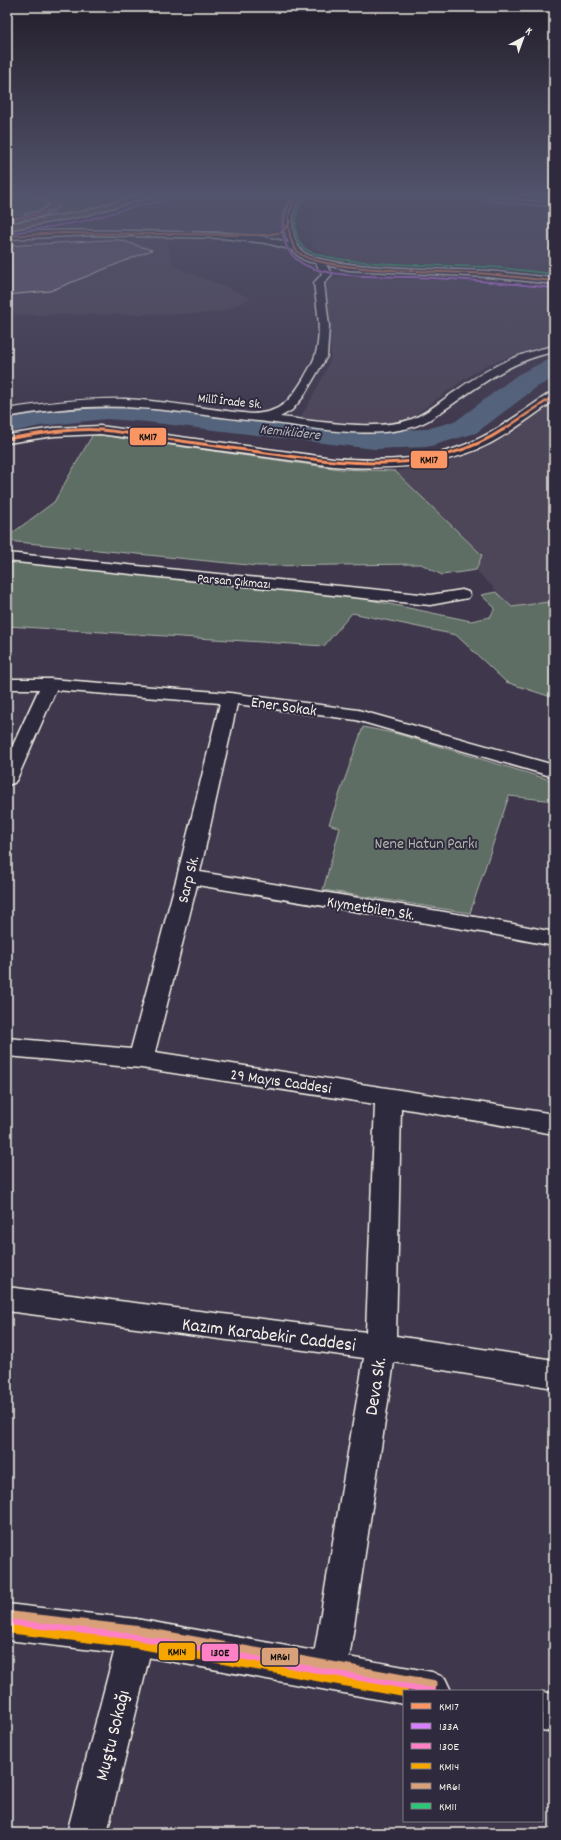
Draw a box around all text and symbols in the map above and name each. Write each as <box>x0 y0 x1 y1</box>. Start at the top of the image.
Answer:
north arrow <box>503 18 543 58</box>
text: K <box>521 24 535 40</box>
street label: Millî İrade Sk. <box>197 390 263 415</box>
water label: Kemiklidere <box>259 420 322 446</box>
line badge: KM17 <box>129 427 167 446</box>
text: KM17 <box>139 430 158 446</box>
line badge: KM17 <box>410 450 448 469</box>
text: KM17 <box>420 453 439 469</box>
street label: Parsan Çıkmazı <box>196 570 271 595</box>
street label: Ener Sokak <box>249 691 318 723</box>
park label: Nene Hatun Parkı <box>375 833 477 856</box>
street label: Sarp Sk. <box>172 854 206 906</box>
street label: Kıymetbilen Sk. <box>325 891 416 928</box>
street label: 29 Mayıs Caddesi <box>229 1064 333 1101</box>
street label: Kazım Karabekir Caddesi <box>180 1312 357 1361</box>
street label: Deva Sk. <box>360 1355 395 1418</box>
line badge: KM14 <box>158 1642 196 1661</box>
line badge: 130E <box>201 1643 239 1662</box>
text: KM14 <box>168 1645 186 1661</box>
text: 130E <box>211 1646 230 1662</box>
line badge: MR61 <box>261 1647 299 1666</box>
text: MR61 <box>270 1650 290 1666</box>
street label: Muştu Sokağı <box>90 1688 139 1784</box>
legend <box>403 1690 543 1822</box>
text: KM17 <box>439 1699 459 1716</box>
text: 133A <box>439 1719 459 1736</box>
text: 130E <box>439 1739 459 1756</box>
text: KM14 <box>439 1759 459 1776</box>
text: MR61 <box>439 1779 460 1796</box>
text: KM11 <box>439 1799 457 1816</box>

